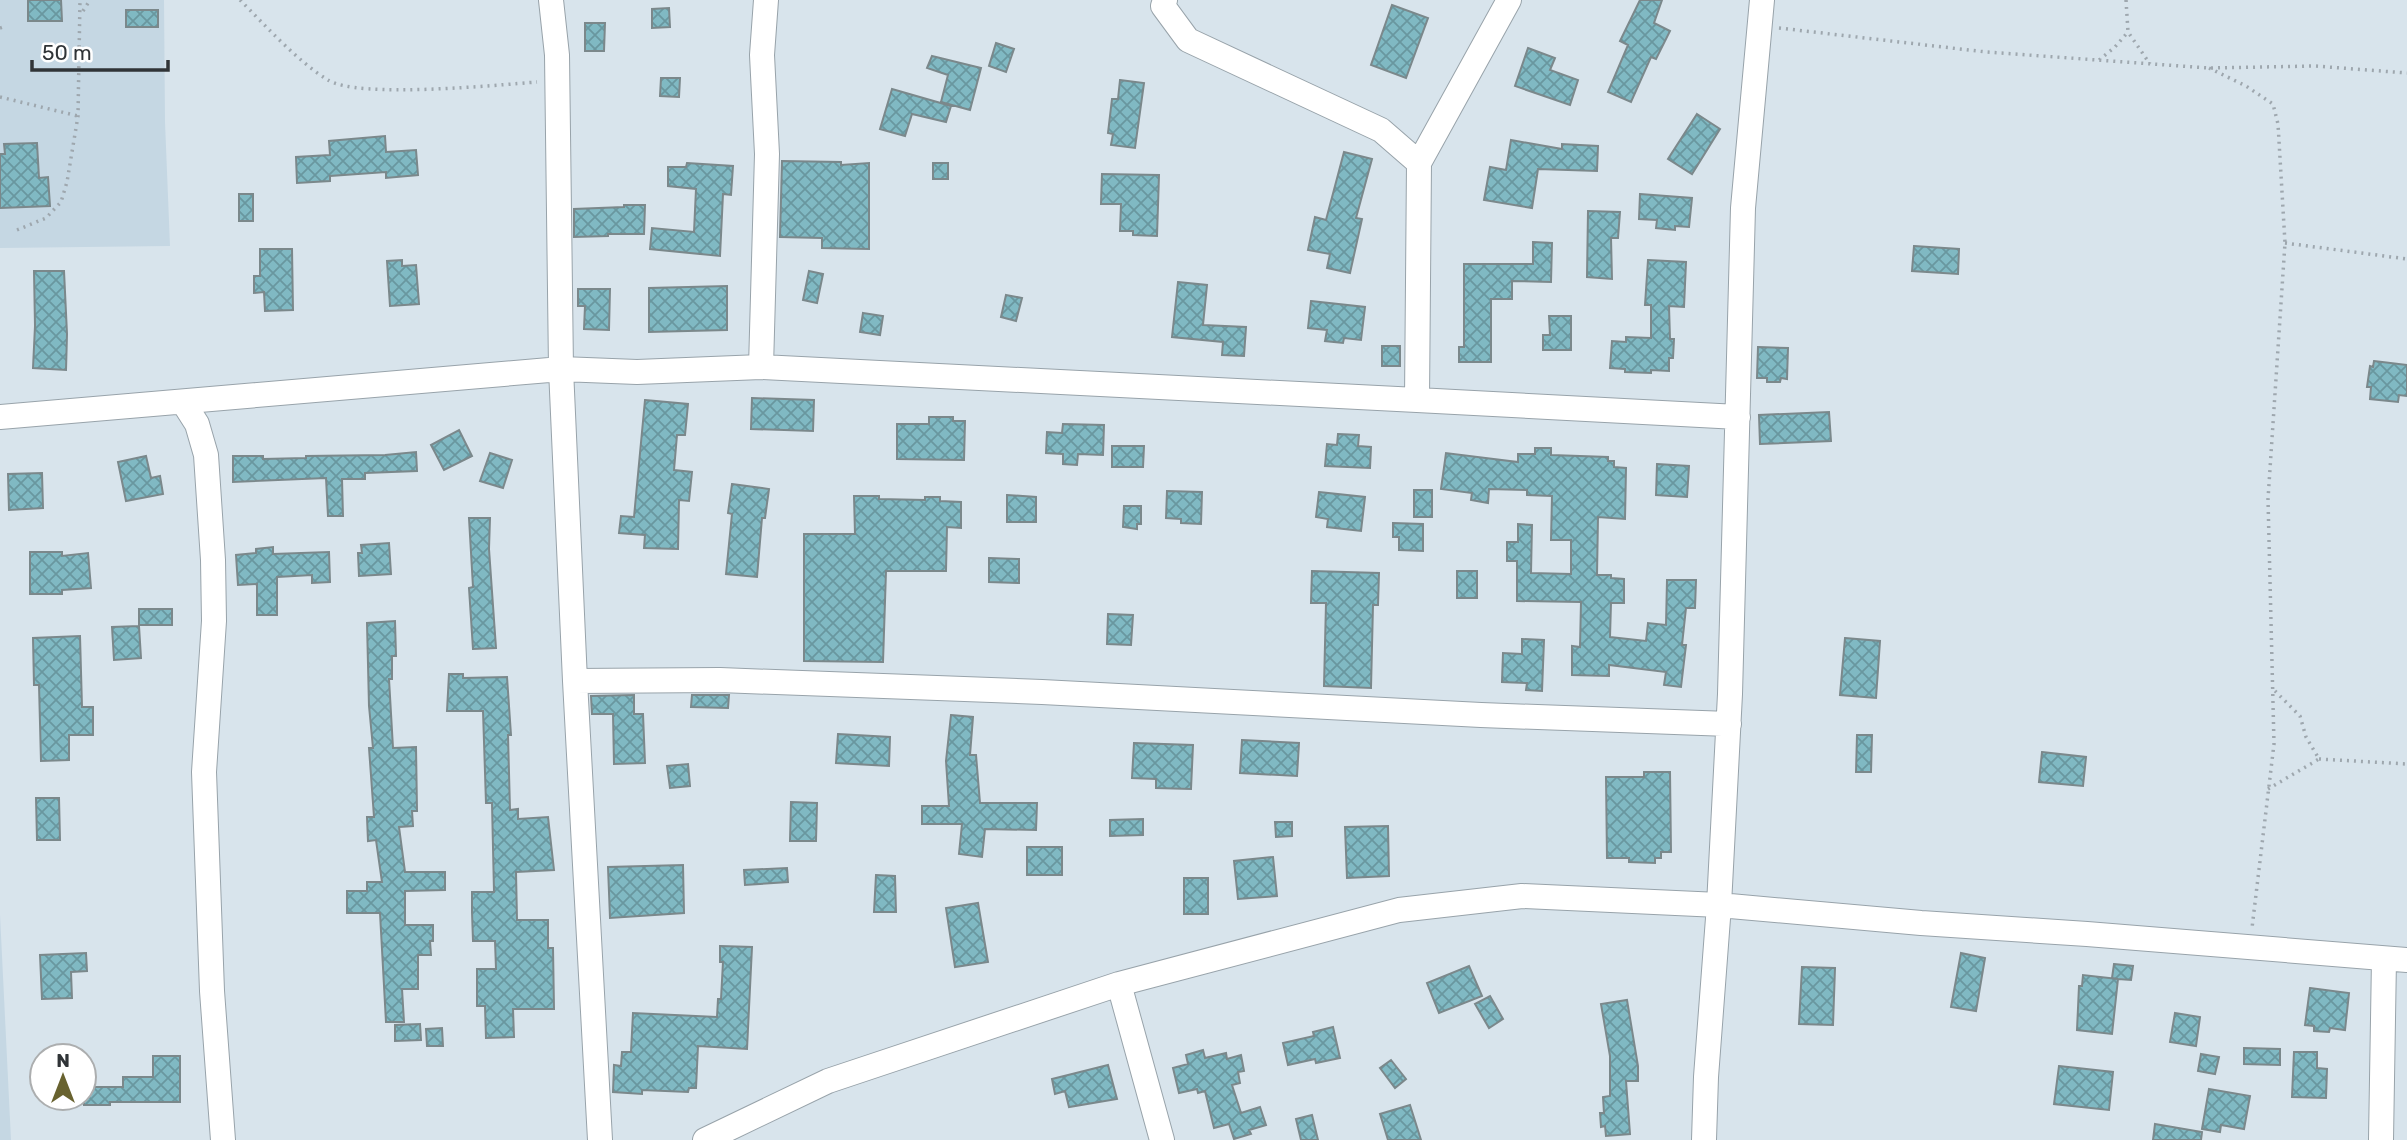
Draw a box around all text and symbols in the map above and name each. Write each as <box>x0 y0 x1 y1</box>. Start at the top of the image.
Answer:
scale bar <box>32 28 168 72</box>
text: 50 m <box>42 40 92 65</box>
north arrow <box>28 1042 98 1112</box>
text: N <box>56 1049 70 1072</box>

